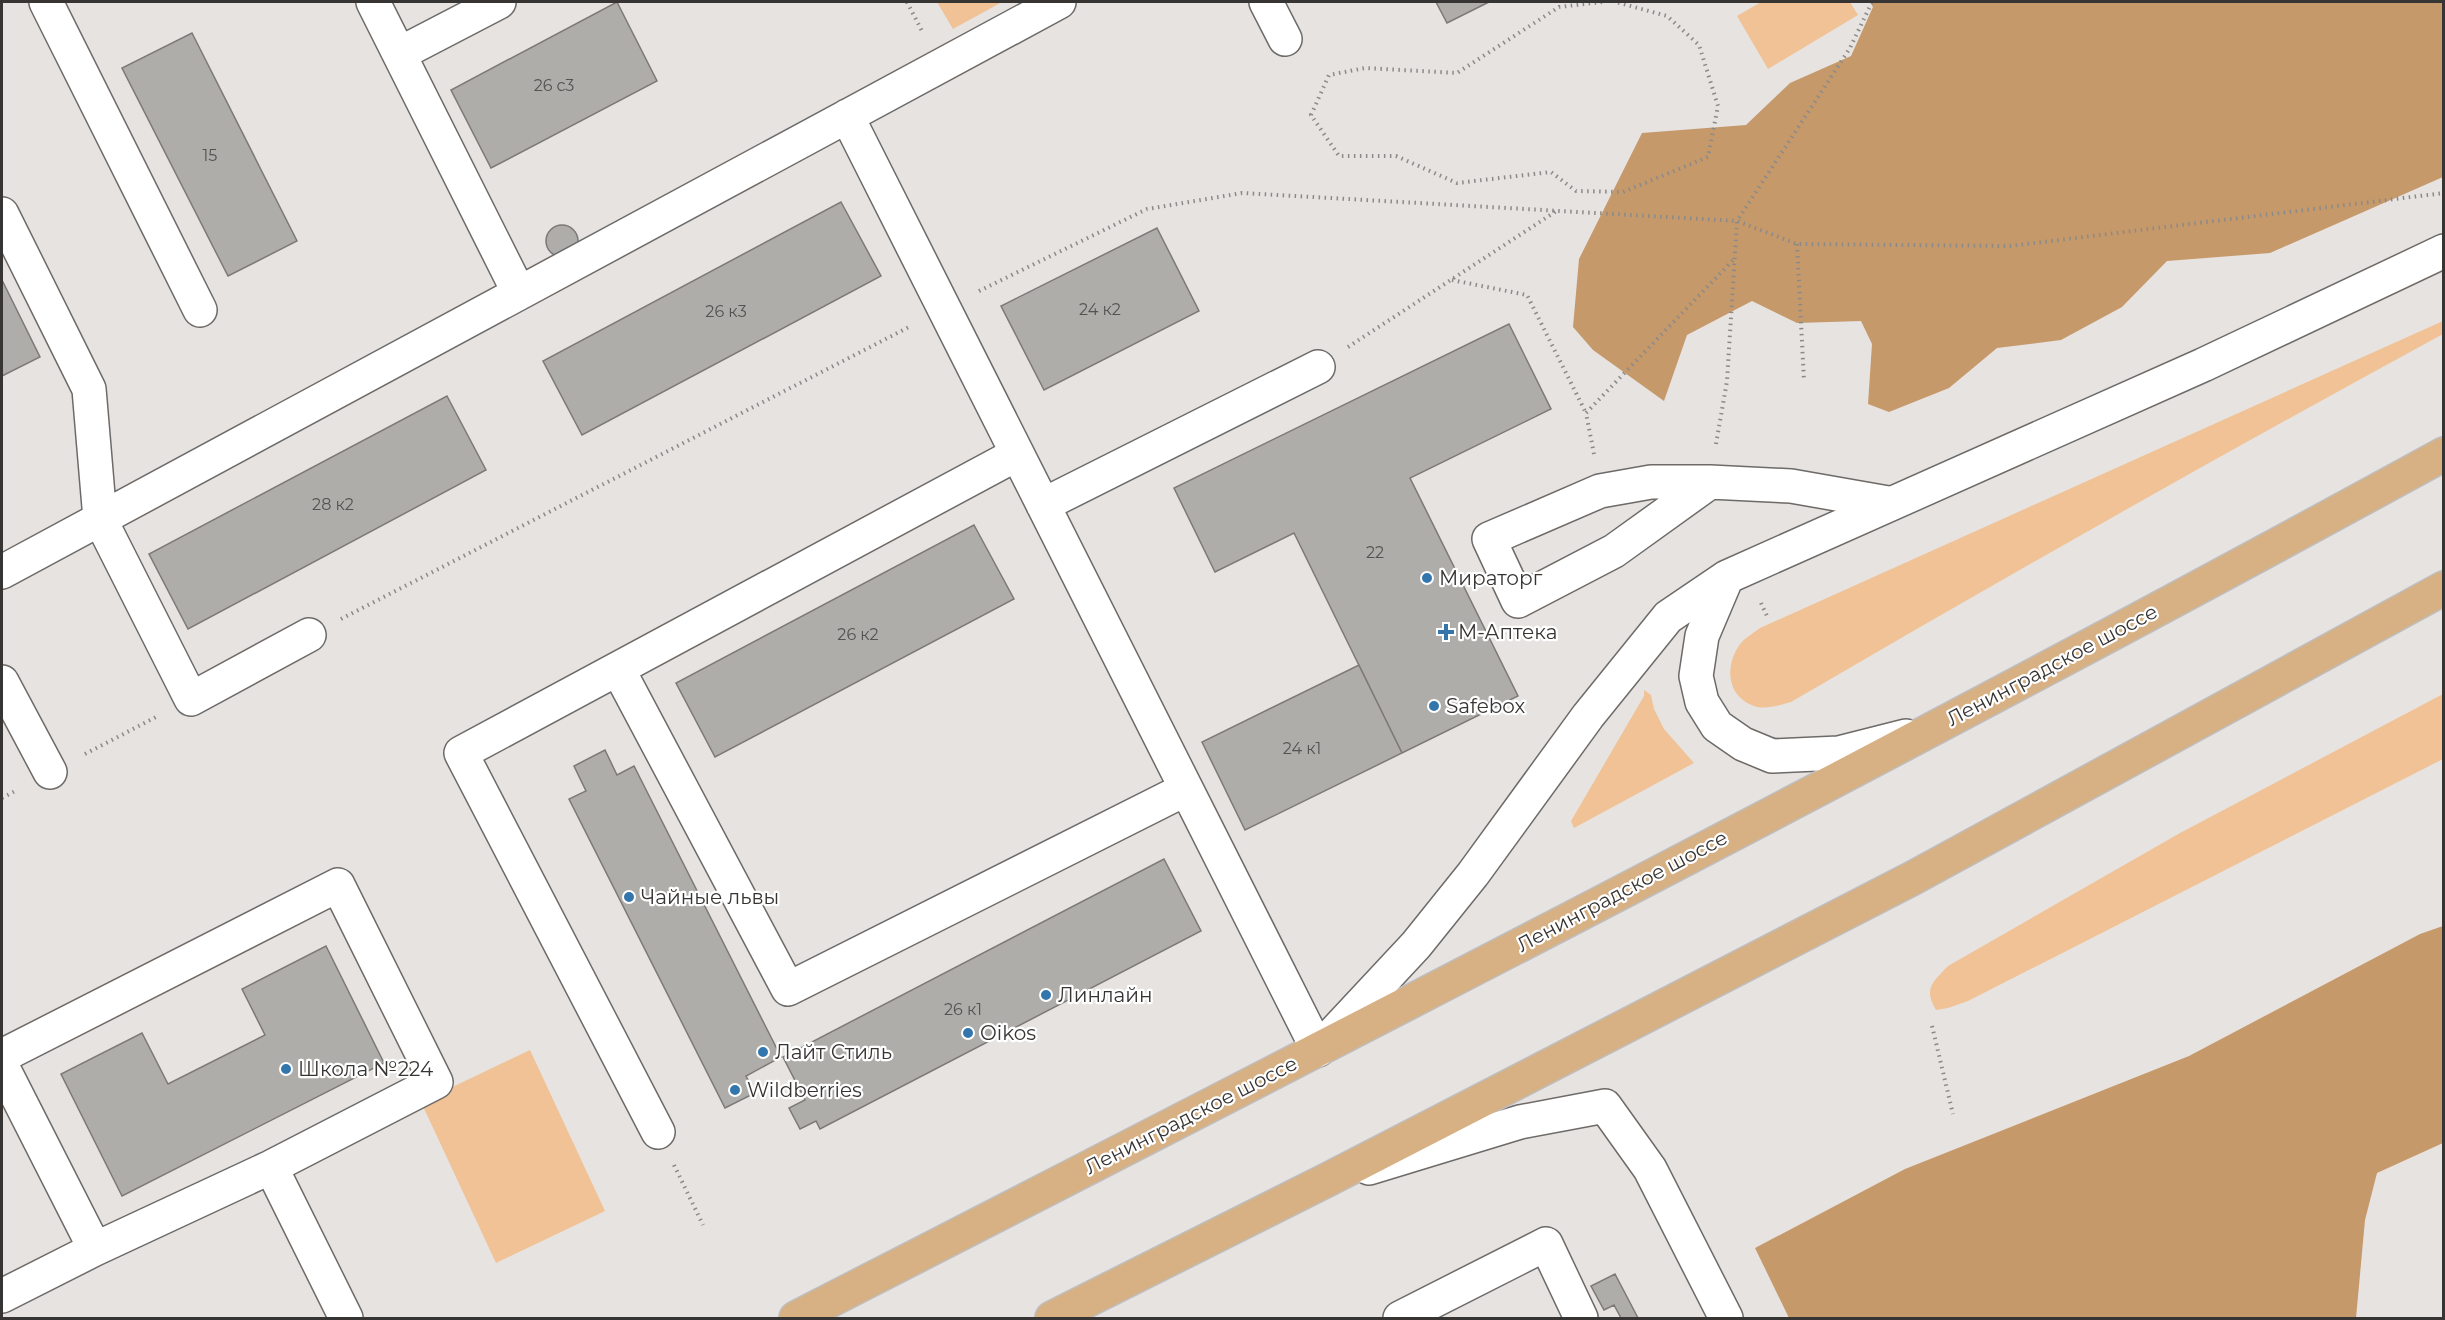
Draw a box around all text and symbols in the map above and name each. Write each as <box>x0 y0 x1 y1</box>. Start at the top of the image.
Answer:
house number: 26 с3 <box>534 76 574 95</box>
house number: 15 <box>203 146 217 165</box>
house number: 24 к2 <box>1079 300 1121 319</box>
house number: 26 к3 <box>705 302 747 321</box>
house number: 28 к2 <box>312 495 354 514</box>
house number: 22 <box>1366 543 1384 562</box>
place label: Мираторг <box>1439 566 1543 590</box>
marker: Мираторг <box>1420 571 1434 585</box>
street label: Ленинградское шоссе <box>1942 599 2162 731</box>
place label: М-Аптека <box>1458 620 1557 644</box>
house number: 26 к2 <box>837 625 879 644</box>
marker: М-Аптека <box>1439 625 1453 639</box>
place label: Safebox <box>1446 694 1526 718</box>
marker: Safebox <box>1427 699 1441 713</box>
house number: 24 к1 <box>1283 739 1321 758</box>
street label: Ленинградское шоссе <box>1512 825 1732 957</box>
place label: Чайные львы <box>641 885 779 909</box>
marker: Чайные львы <box>622 890 636 904</box>
place label: Линлайн <box>1058 983 1153 1007</box>
marker: Линлайн <box>1039 988 1053 1002</box>
house number: 26 к1 <box>944 1000 982 1019</box>
place label: Oikos <box>980 1021 1036 1045</box>
marker: Oikos <box>961 1026 975 1040</box>
place label: Лайт Стиль <box>775 1040 892 1064</box>
marker: Лайт Стиль <box>756 1045 770 1059</box>
street label: Ленинградское шоссе <box>1081 1051 1301 1179</box>
place label: Школа №224 <box>298 1057 433 1081</box>
marker: Школа №224 <box>279 1062 293 1076</box>
place label: Wildberries <box>747 1078 862 1102</box>
marker: Wildberries <box>728 1083 742 1097</box>

